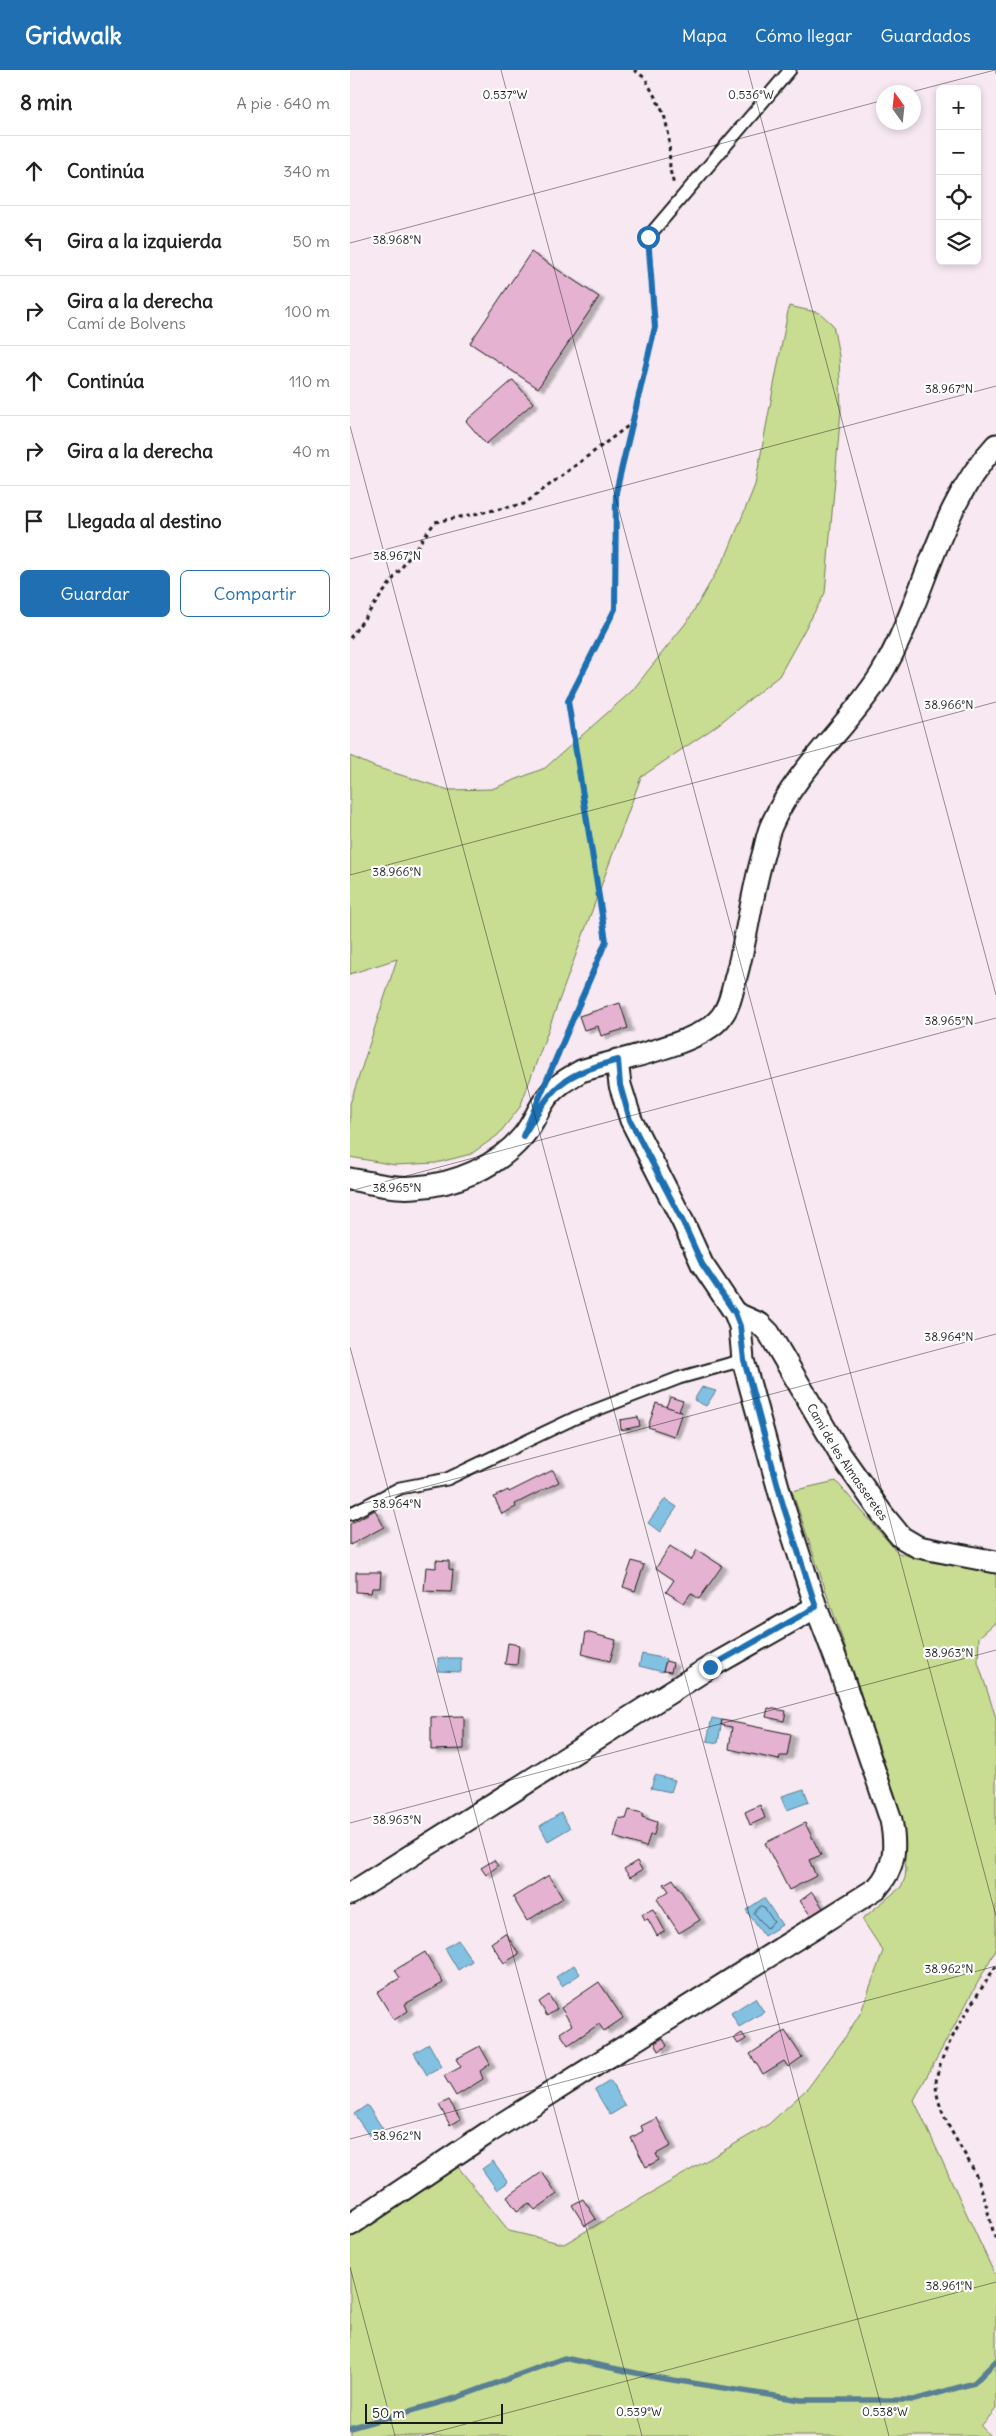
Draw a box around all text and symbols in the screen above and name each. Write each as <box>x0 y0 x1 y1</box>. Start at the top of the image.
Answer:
text: Gridwalk <box>25 20 122 50</box>
text: Mapa <box>682 24 727 47</box>
text: Cómo llegar <box>755 24 852 47</box>
text: Guardados <box>880 24 971 47</box>
north arrow <box>876 85 921 130</box>
map controls <box>936 85 981 265</box>
button: + <box>936 85 981 130</box>
text: 0.537°W <box>483 87 528 102</box>
text: 0.536°W <box>728 87 774 102</box>
text: 8 min <box>20 89 72 116</box>
text: A pie · 640 m <box>237 93 330 113</box>
button: − <box>936 130 981 175</box>
icon: ahead <box>20 157 48 185</box>
text: Continúa <box>67 159 144 183</box>
text: 340 m <box>283 161 330 181</box>
button: locate <box>936 175 981 220</box>
button: layers <box>936 220 981 265</box>
route start <box>637 226 660 249</box>
icon: left <box>20 227 48 255</box>
text: Gira a la izquierda <box>67 229 222 253</box>
text: 50 m <box>292 231 330 251</box>
text: 38.968°N <box>372 232 422 247</box>
text: Gira a la derecha <box>67 289 213 313</box>
icon: right <box>20 297 48 325</box>
text: 100 m <box>285 301 330 321</box>
text: Camí de Bolvens <box>67 313 186 333</box>
icon: ahead <box>20 367 48 395</box>
text: Continúa <box>67 369 144 393</box>
text: 110 m <box>289 371 330 391</box>
text: 38.967°N <box>925 381 973 396</box>
icon: right <box>20 437 48 465</box>
text: Gira a la derecha <box>67 439 213 463</box>
text: 40 m <box>292 441 330 461</box>
icon: arrive <box>20 507 48 535</box>
text: Llegada al destino <box>67 509 222 533</box>
text: 38.967°N <box>373 548 421 563</box>
button: Guardar <box>20 570 170 617</box>
button: Compartir <box>180 570 330 617</box>
text: 38.966°N <box>924 697 974 712</box>
text: 38.966°N <box>372 864 422 879</box>
text: 38.965°N <box>924 1013 974 1028</box>
text: 38.965°N <box>372 1180 422 1195</box>
text: 38.964°N <box>924 1329 974 1344</box>
street label: Camí de les Almasseretes <box>804 1400 892 1523</box>
text: 38.964°N <box>372 1496 422 1511</box>
text: 38.963°N <box>924 1645 974 1660</box>
route end <box>699 1656 722 1679</box>
text: 38.963°N <box>372 1812 422 1827</box>
text: 38.962°N <box>925 1961 973 1976</box>
text: 38.962°N <box>373 2128 421 2143</box>
text: 38.961°N <box>925 2278 973 2293</box>
scale bar <box>365 2401 502 2424</box>
text: 50 m <box>372 2404 405 2422</box>
text: 0.539°W <box>616 2404 662 2419</box>
text: 0.538°W <box>862 2404 908 2419</box>

